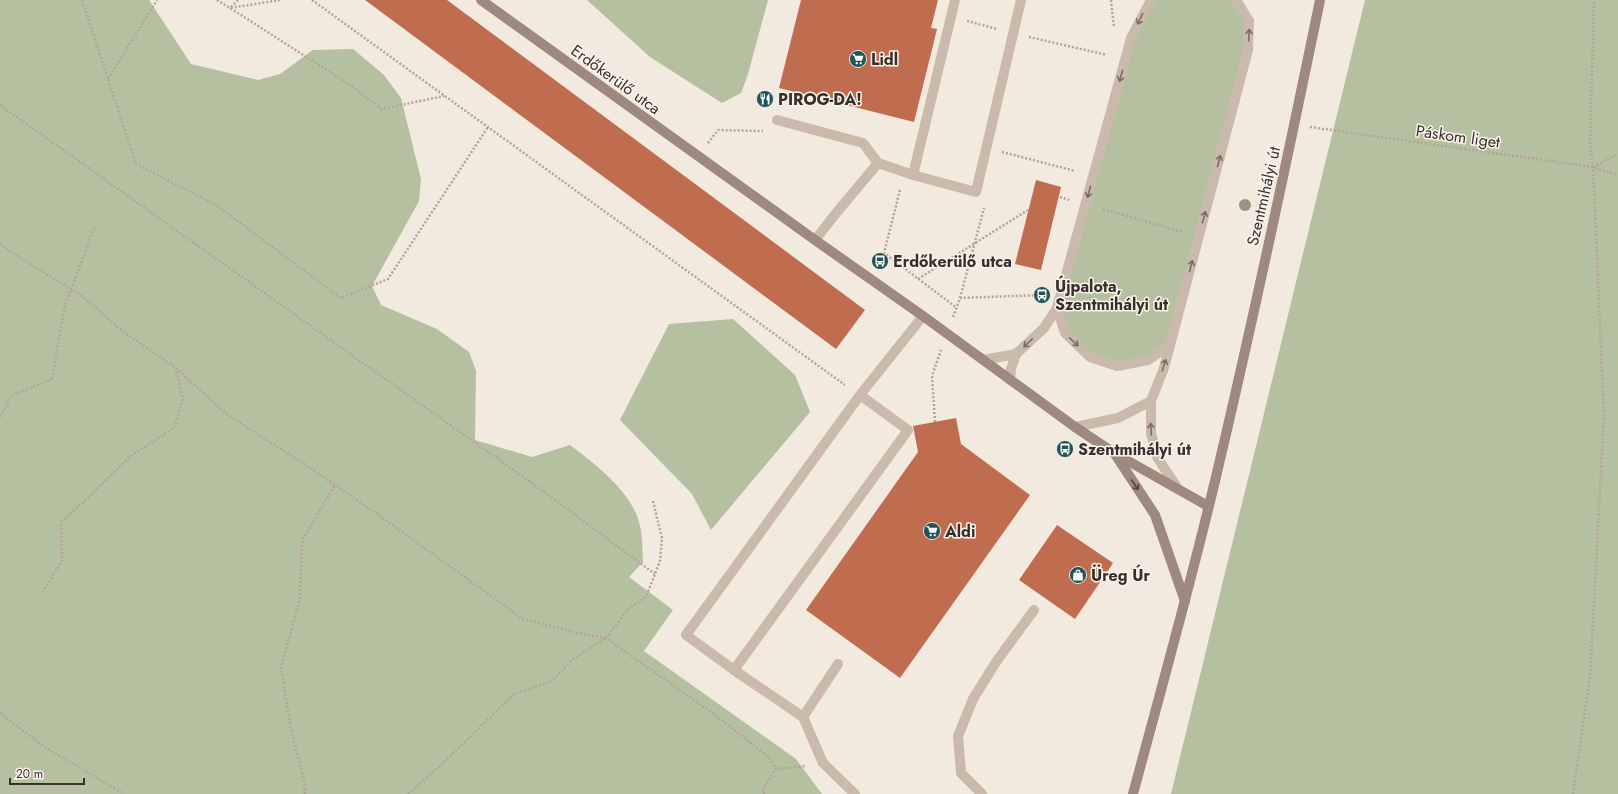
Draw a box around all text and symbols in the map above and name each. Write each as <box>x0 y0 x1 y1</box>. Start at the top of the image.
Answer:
one-way arrow <box>1136 12 1143 24</box>
one-way arrow <box>1245 29 1252 42</box>
street label: Erdőkerülő utca <box>566 39 665 120</box>
place label: Lidl <box>871 48 898 71</box>
supermarket icon: Lidl <box>848 49 868 69</box>
one-way arrow <box>1116 69 1124 82</box>
place label: PIROG-DA! <box>778 88 862 111</box>
restaurant icon: PIROG-DA! <box>755 89 775 109</box>
street label: Páskom liget <box>1414 119 1502 154</box>
street label: Szentmihályi út <box>1241 144 1286 248</box>
one-way arrow <box>1215 155 1223 168</box>
one-way arrow <box>1085 185 1092 198</box>
one-way arrow <box>1200 211 1208 224</box>
place label: Erdőkerülő utca <box>893 250 1012 273</box>
bus stop icon: Erdőkerülő utca <box>870 251 890 271</box>
one-way arrow <box>1188 260 1195 273</box>
place label: Újpalota, Szentmihályi út <box>1055 275 1169 316</box>
bus stop icon: Újpalota, Szentmihályi út <box>1032 285 1052 305</box>
one-way arrow <box>1069 337 1079 347</box>
one-way arrow <box>1023 338 1034 347</box>
one-way arrow <box>1161 358 1168 371</box>
one-way arrow <box>1148 423 1155 436</box>
place label: Szentmihályi út <box>1078 438 1192 461</box>
bus stop icon: Szentmihályi út <box>1055 439 1075 459</box>
one-way arrow <box>1132 479 1140 491</box>
place label: Aldi <box>944 520 975 543</box>
supermarket icon: Aldi <box>922 521 942 541</box>
place label: Üreg Úr <box>1091 564 1150 587</box>
shop icon: Üreg Úr <box>1068 565 1088 585</box>
scale bar <box>10 760 84 786</box>
text: 20 m <box>16 765 43 783</box>

